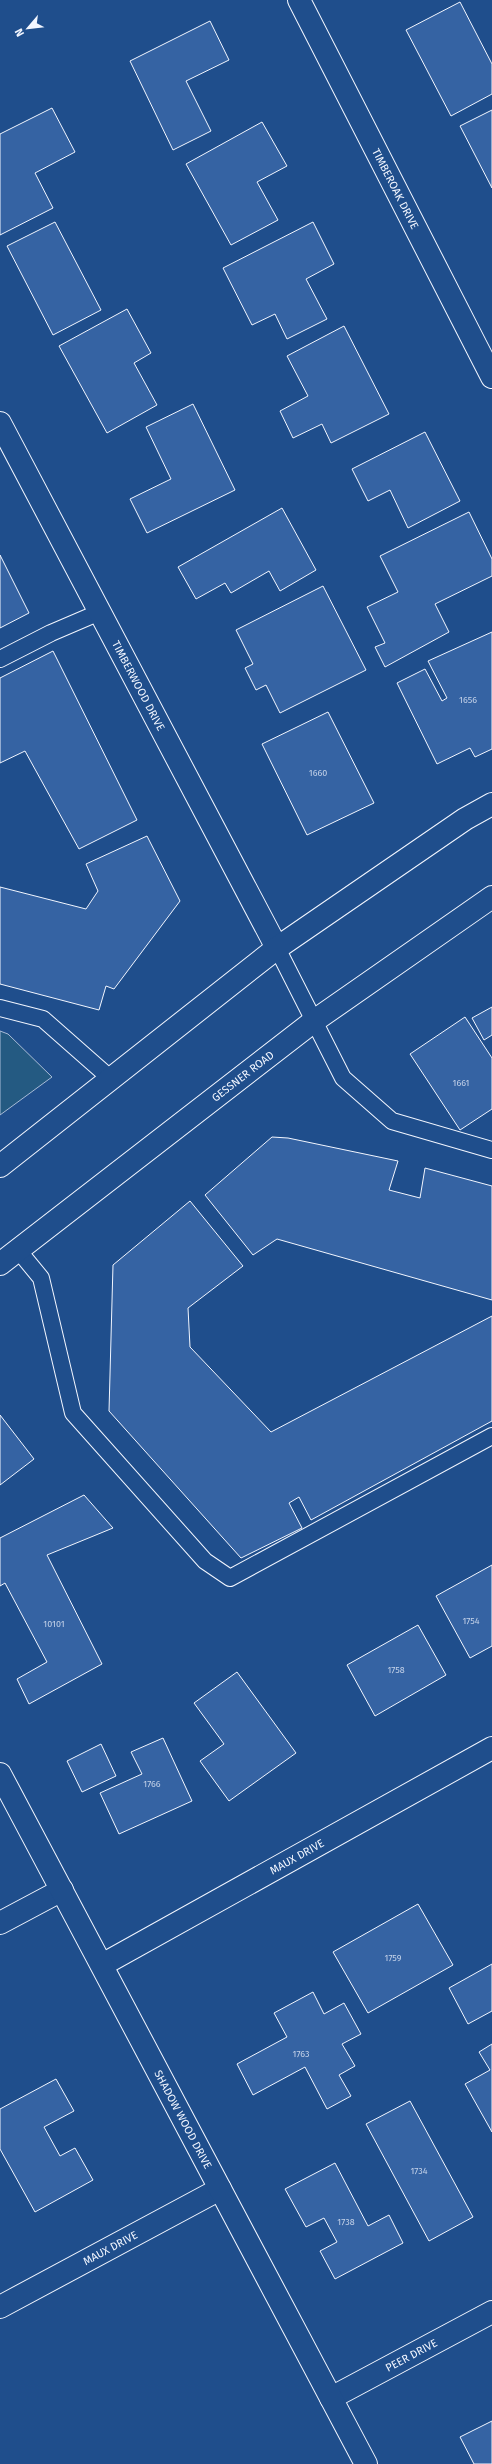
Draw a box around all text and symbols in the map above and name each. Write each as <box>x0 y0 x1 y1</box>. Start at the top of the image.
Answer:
north arrow <box>8 8 48 48</box>
text: N <box>12 26 27 39</box>
street label: TIMBEROAK DRIVE <box>369 146 421 232</box>
street label: TIMBERWOOD DRIVE <box>109 639 167 733</box>
house number: 1656 <box>459 695 477 705</box>
house number: 1660 <box>309 768 327 778</box>
street label: GESSNER ROAD <box>209 1048 277 1105</box>
house number: 1661 <box>453 1078 469 1088</box>
house number: 1754 <box>462 1616 480 1626</box>
house number: 10101 <box>43 1619 65 1629</box>
house number: 1758 <box>387 1665 405 1675</box>
house number: 1766 <box>143 1779 161 1789</box>
street label: MAUX DRIVE <box>268 1837 327 1877</box>
house number: 1759 <box>385 1953 402 1963</box>
house number: 1763 <box>293 2049 309 2059</box>
street label: SHADOW WOOD DRIVE <box>151 2068 214 2171</box>
house number: 1734 <box>410 2166 428 2176</box>
house number: 1738 <box>337 2217 355 2227</box>
street label: MAUX DRIVE <box>81 2228 140 2268</box>
street label: PEER DRIVE <box>383 2336 440 2375</box>

